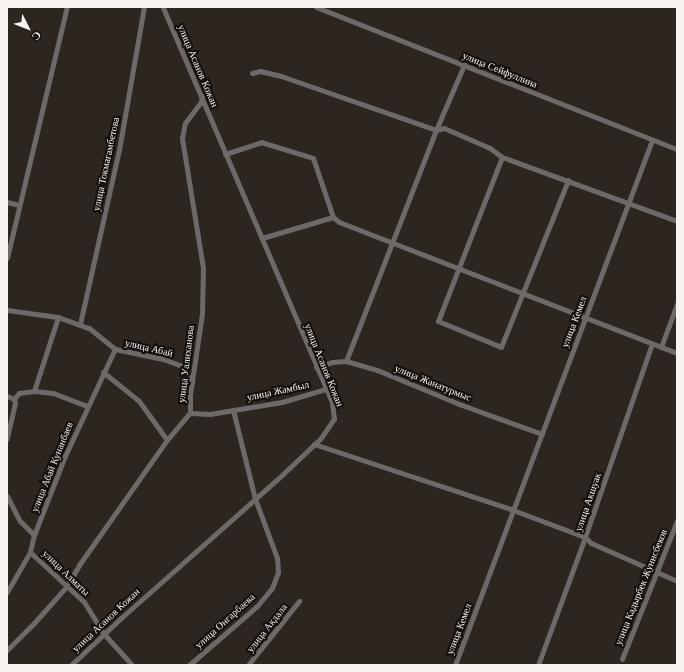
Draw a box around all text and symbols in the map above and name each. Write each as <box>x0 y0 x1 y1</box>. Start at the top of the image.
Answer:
north arrow <box>8 8 48 48</box>
street label: улица Асанов Кожан <box>175 23 221 109</box>
text: С <box>30 29 44 43</box>
street label: улица Сейфуллина <box>461 50 539 90</box>
street label: улица Токмагамбетова <box>90 116 122 212</box>
street label: улица Кемел <box>559 295 589 349</box>
street label: улица Асанов Кожан <box>302 322 346 408</box>
street label: улица Уалиханова <box>175 325 197 403</box>
street label: улица Абай <box>124 337 174 359</box>
street label: улица Жанатурмыс <box>393 362 473 404</box>
street label: улица Жамбыл <box>246 379 310 403</box>
street label: улица Абай Кунанбаев <box>28 420 76 514</box>
street label: улица Акшуак <box>572 471 604 533</box>
street label: улица Кадырбек Жунисбеков <box>612 527 670 647</box>
street label: улица Алматы <box>40 548 92 598</box>
street label: улица Асанов Кожан <box>70 585 142 655</box>
street label: улица Онгарбаева <box>193 591 257 651</box>
street label: улица Акдала <box>244 601 290 655</box>
street label: улица Кемел <box>444 602 474 656</box>

